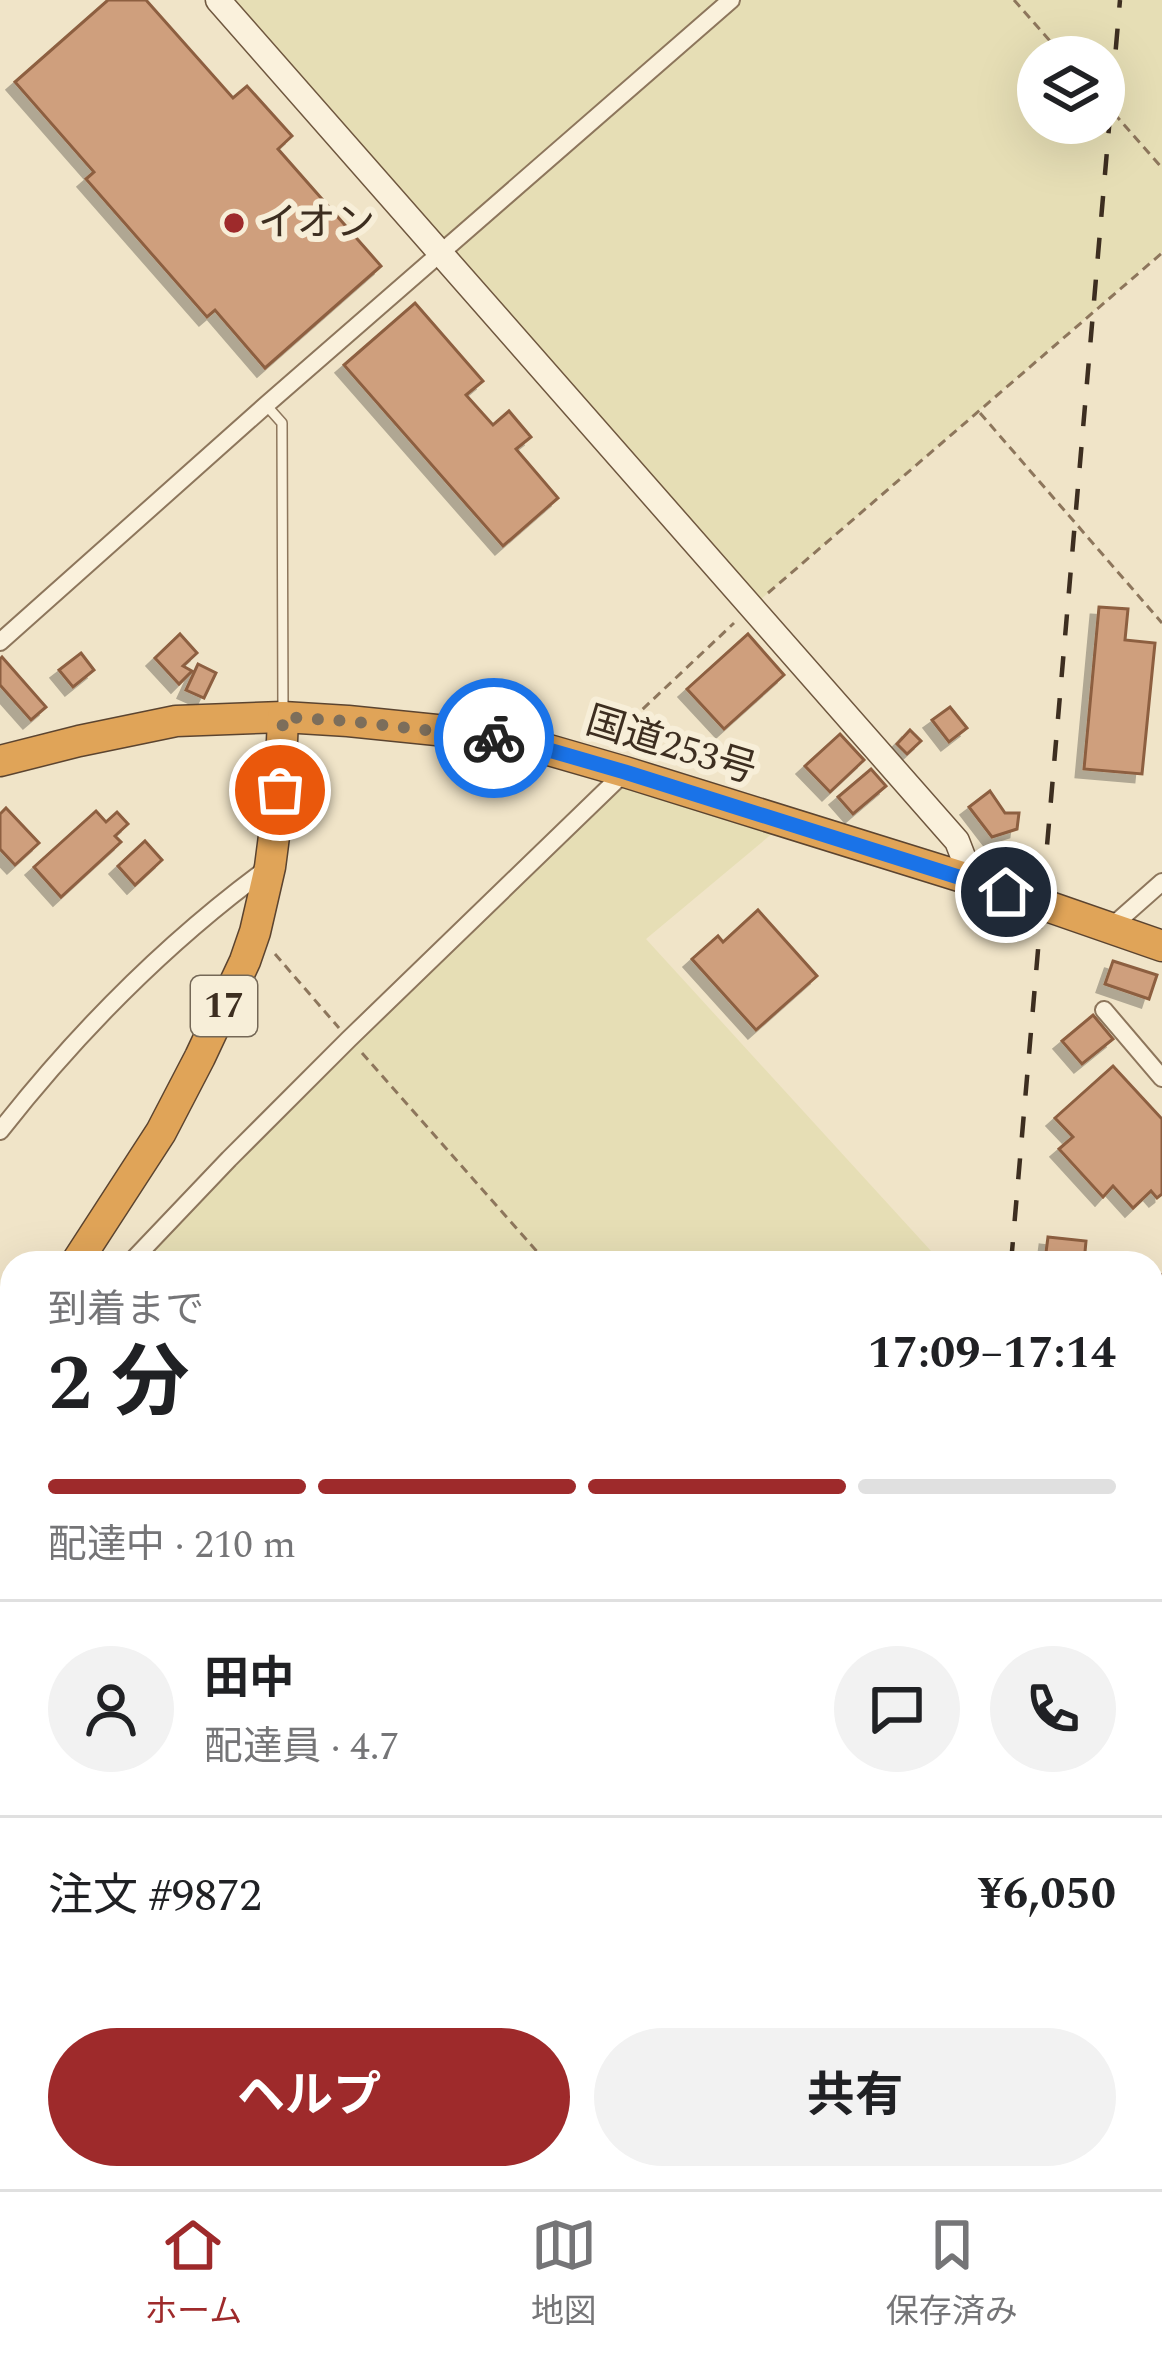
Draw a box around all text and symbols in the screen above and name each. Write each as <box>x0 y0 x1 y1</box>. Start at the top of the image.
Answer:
map controls <box>1017 36 1125 144</box>
button: layers <box>1017 36 1125 144</box>
place label: イオン <box>258 194 375 253</box>
marker: イオン <box>221 210 247 236</box>
courier <box>434 678 554 798</box>
street label: 国道253号 <box>578 692 764 800</box>
icon: bike <box>461 705 527 771</box>
pin <box>229 739 331 841</box>
icon: bag <box>247 757 313 823</box>
pin <box>955 841 1057 943</box>
icon: home <box>973 859 1039 925</box>
road number: 17 <box>191 976 257 1036</box>
text: 到着まで <box>48 1281 204 1340</box>
text: 17:09–17:14 <box>867 1319 1116 1388</box>
text: 2 分 <box>48 1325 189 1444</box>
text: 配達中 · 210 m <box>48 1516 296 1575</box>
text: 田中 <box>204 1645 294 1714</box>
button: person <box>48 1646 174 1772</box>
button: chat <box>834 1646 960 1772</box>
button: phone <box>990 1646 1116 1772</box>
text: 配達員 · 4.7 <box>204 1718 399 1777</box>
text: ¥6,050 <box>978 1860 1116 1929</box>
text: 注文 #9872 <box>48 1862 262 1931</box>
button: ヘルプ <box>48 2028 570 2166</box>
button: 共有 <box>594 2028 1116 2166</box>
tab: ホーム <box>144 2212 242 2337</box>
tab: 地図 <box>531 2212 597 2337</box>
tab: 保存済み <box>886 2212 1018 2337</box>

